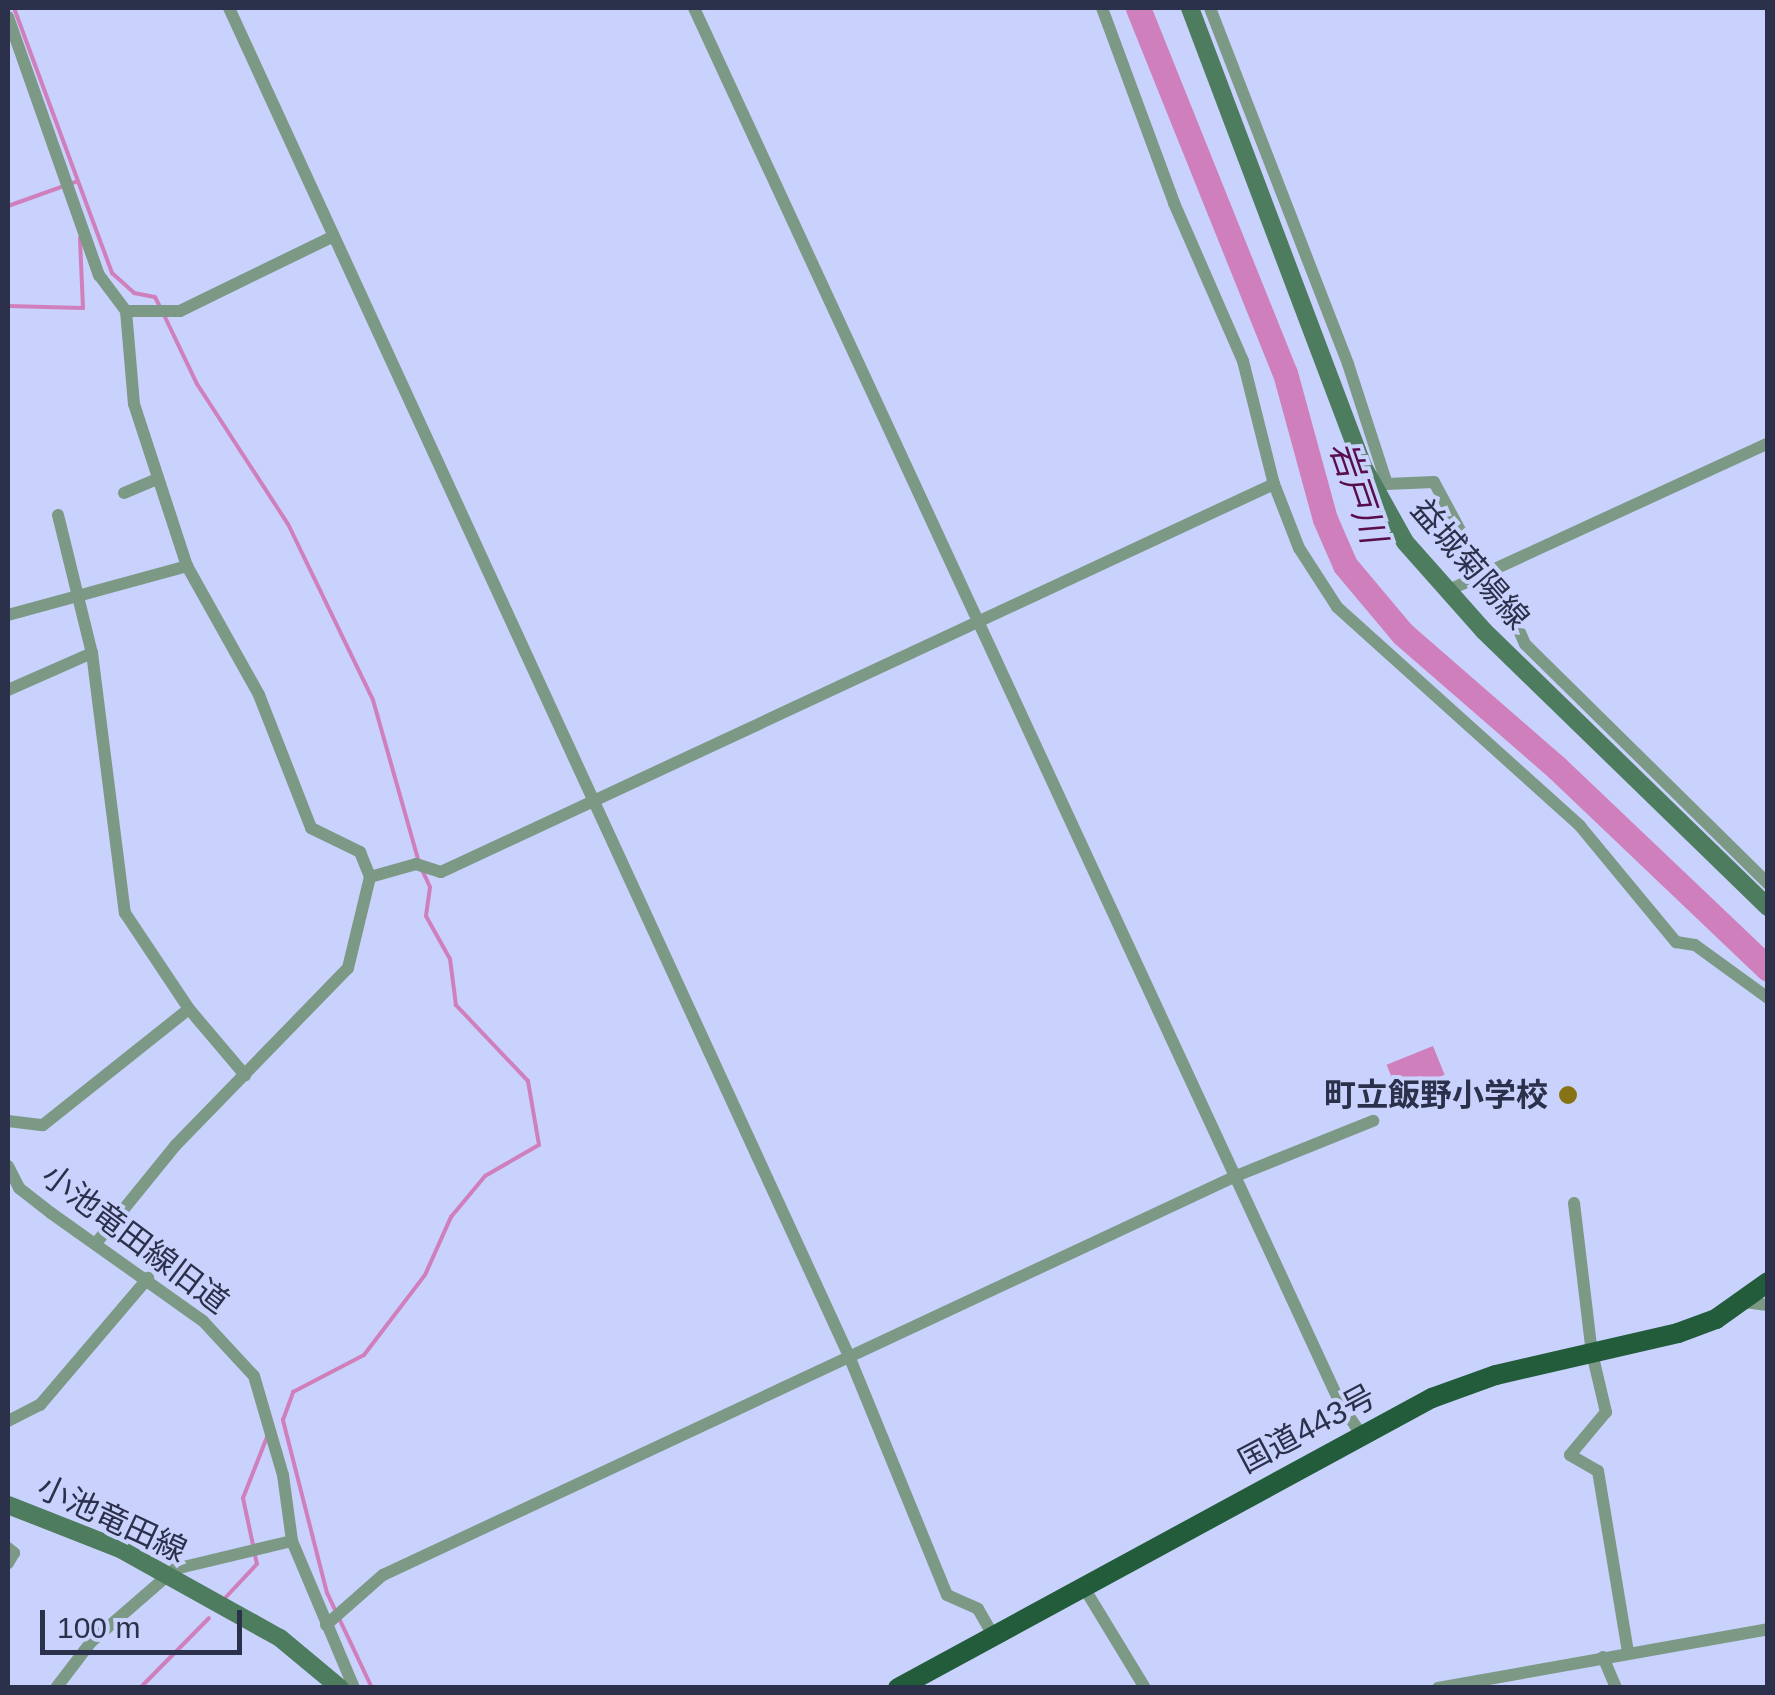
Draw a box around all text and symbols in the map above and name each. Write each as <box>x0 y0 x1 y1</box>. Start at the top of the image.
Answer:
water label: 岩戸川 <box>1321 436 1395 548</box>
street label: 益城菊陽線 <box>1403 491 1537 637</box>
place label: 町立飯野小学校 <box>1324 1076 1548 1114</box>
marker: 町立飯野小学校 <box>1557 1084 1579 1106</box>
street label: 小池竜田線旧道 <box>34 1156 236 1322</box>
street label: 国道443号 <box>1232 1377 1382 1481</box>
street label: 小池竜田線 <box>31 1468 193 1570</box>
scale bar <box>45 1590 248 1652</box>
text: 100 m <box>57 1611 140 1644</box>

